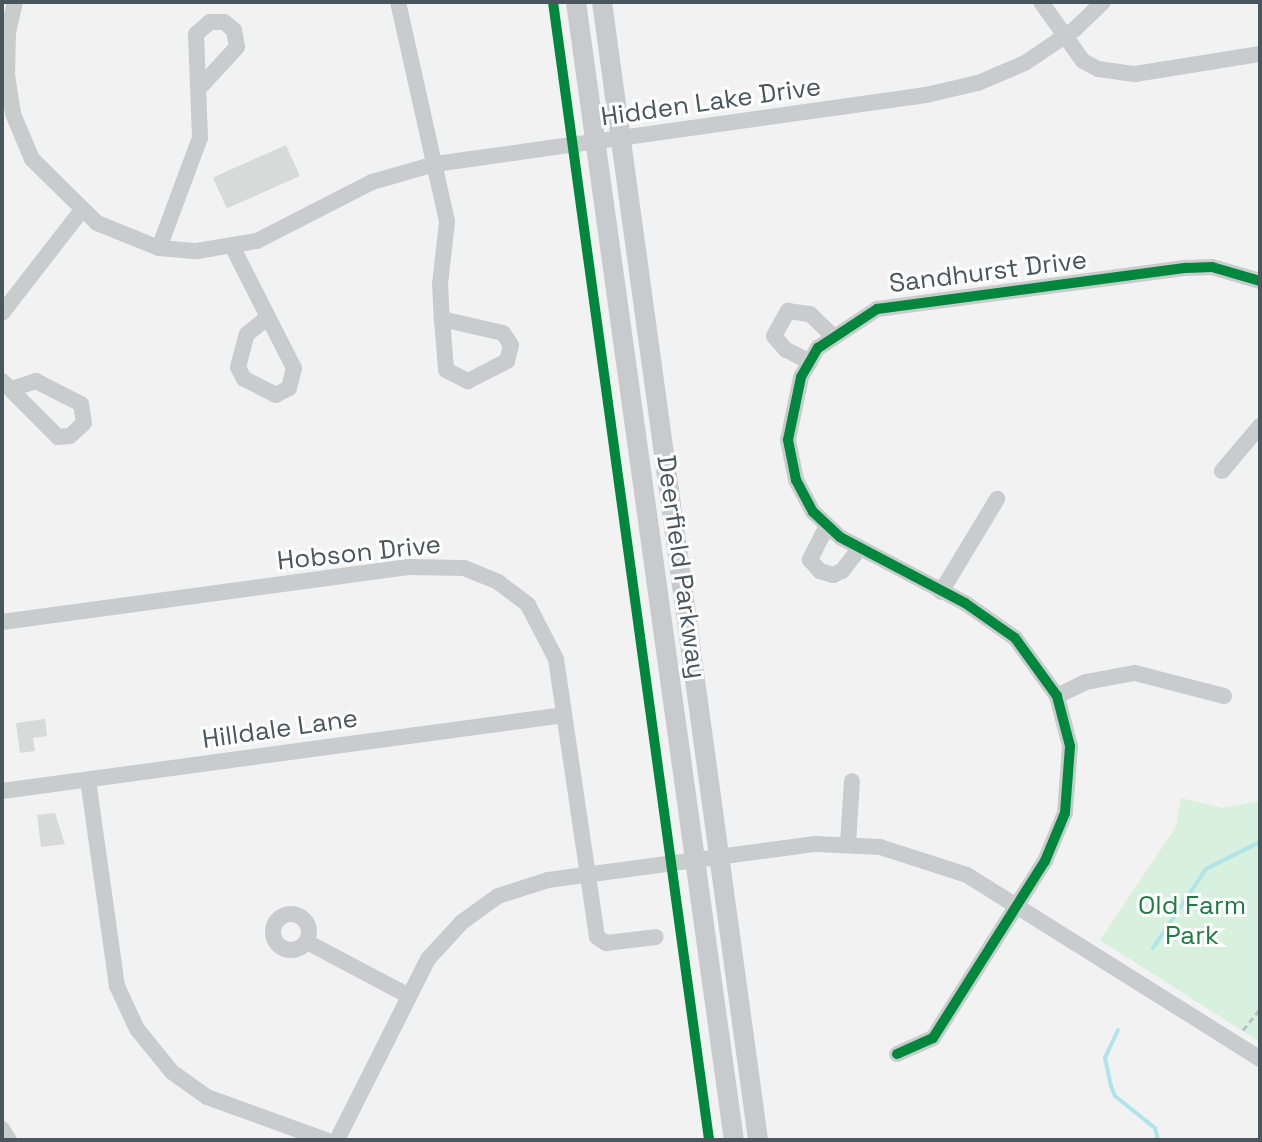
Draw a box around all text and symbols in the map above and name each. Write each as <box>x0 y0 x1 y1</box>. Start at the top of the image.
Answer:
street label: Hidden Lake Drive <box>599 71 823 133</box>
street label: Sandhurst Drive <box>887 244 1089 300</box>
street label: Deerfield Parkway <box>650 453 712 681</box>
street label: Hobson Drive <box>276 529 442 577</box>
street label: Hilldale Lane <box>200 703 360 755</box>
park label: Old Farm Park <box>1138 890 1246 952</box>

